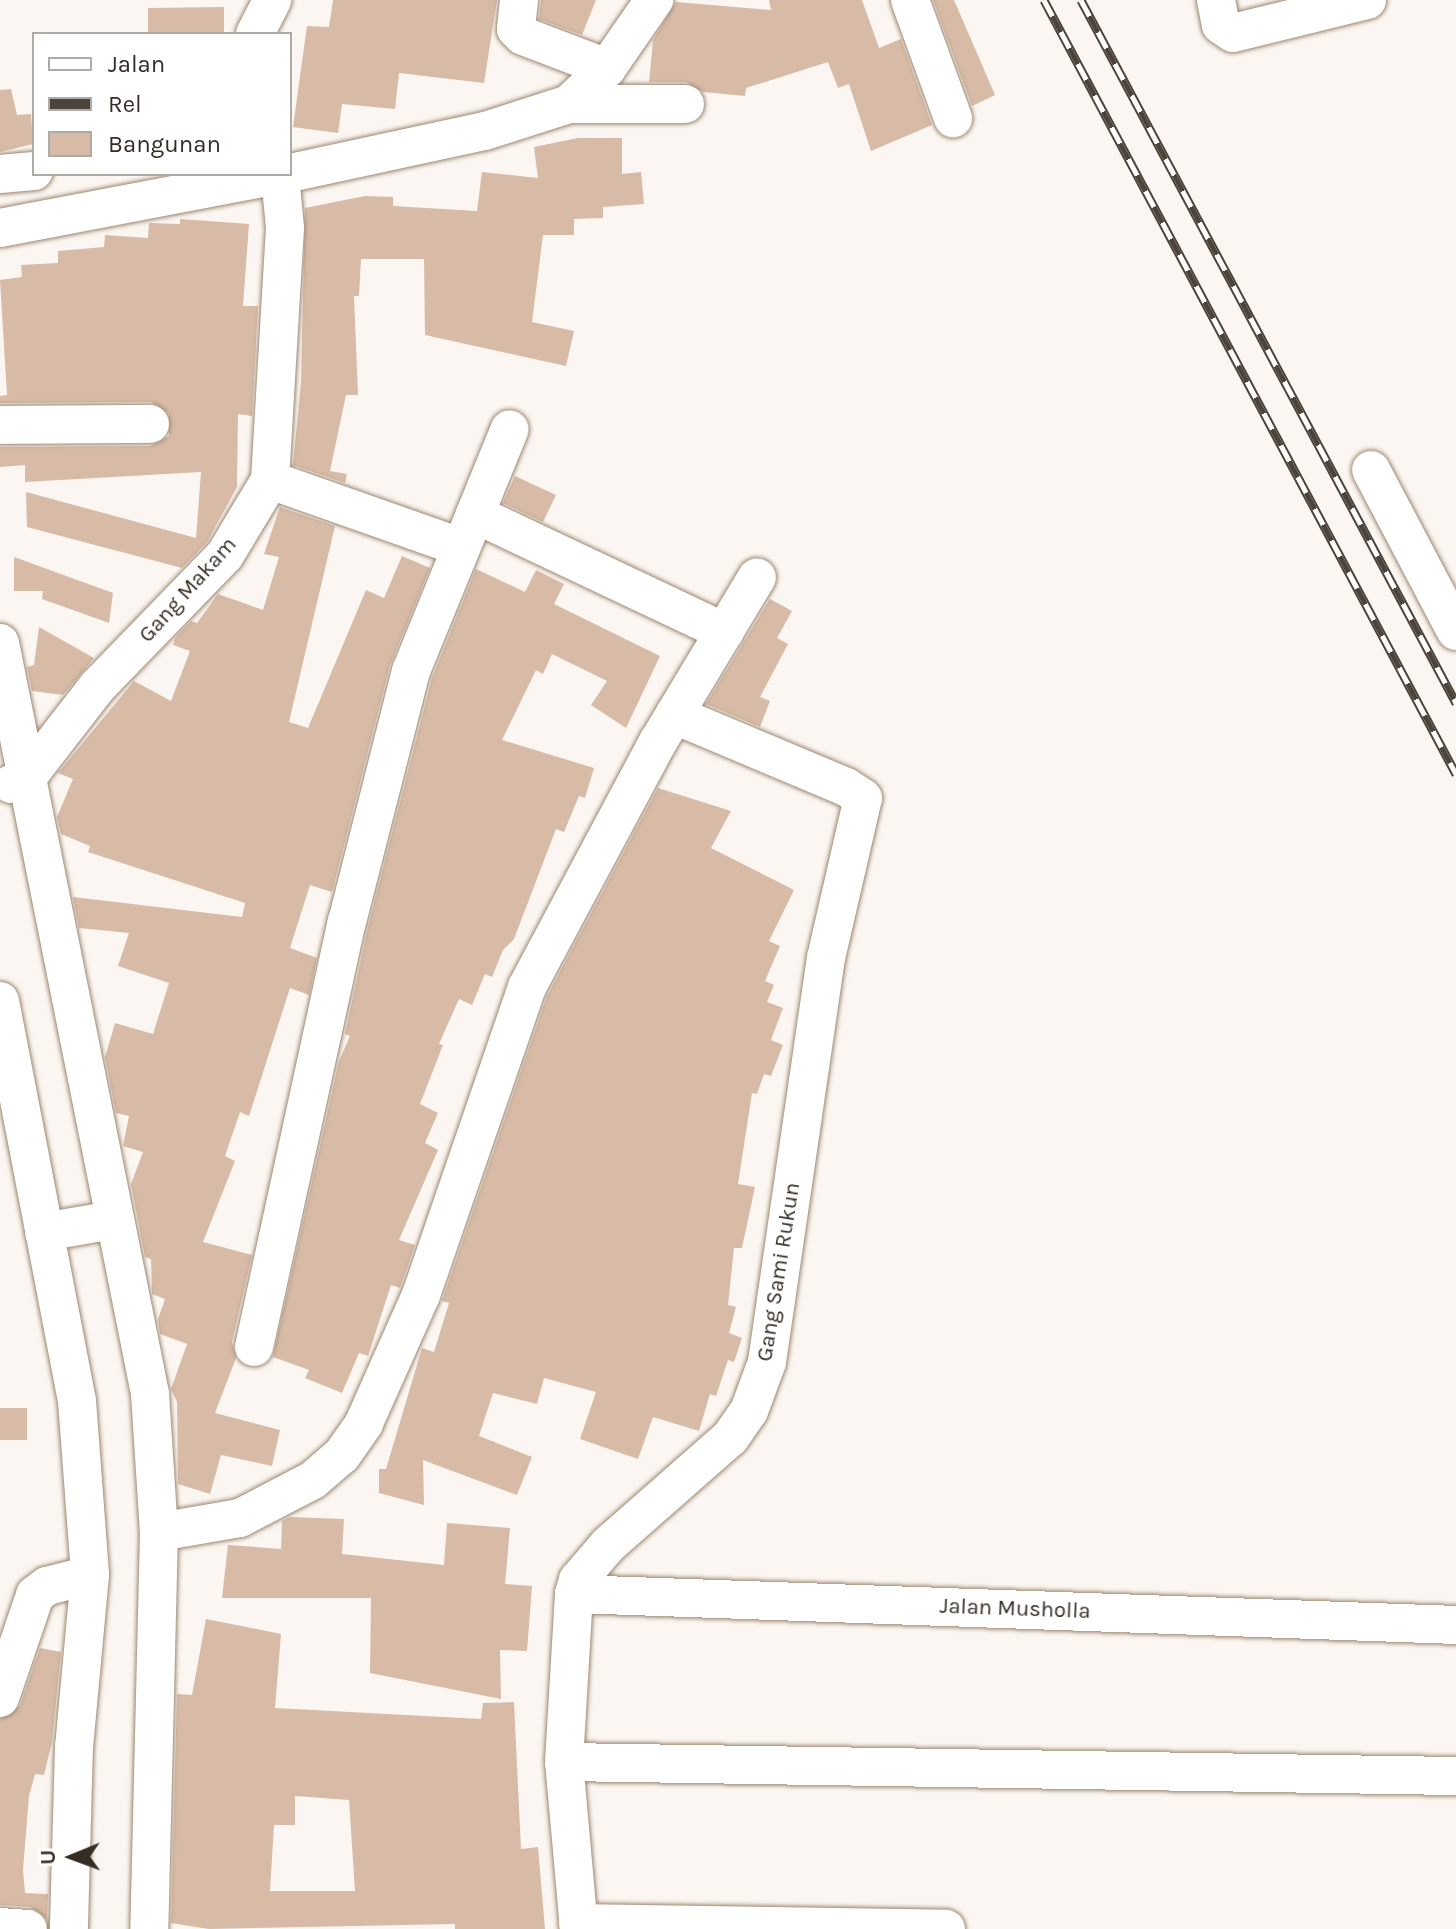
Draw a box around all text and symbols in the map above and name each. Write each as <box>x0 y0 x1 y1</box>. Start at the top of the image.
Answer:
legend <box>32 32 292 176</box>
text: Jalan <box>108 50 165 78</box>
text: Rel <box>108 90 142 118</box>
text: Bangunan <box>108 130 221 158</box>
street label: Gang Makam <box>134 532 242 648</box>
street label: Gang Sami Rukun <box>752 1181 806 1363</box>
street label: Jalan Musholla <box>939 1593 1091 1625</box>
north arrow <box>32 1817 112 1897</box>
text: U <box>35 1850 61 1865</box>

